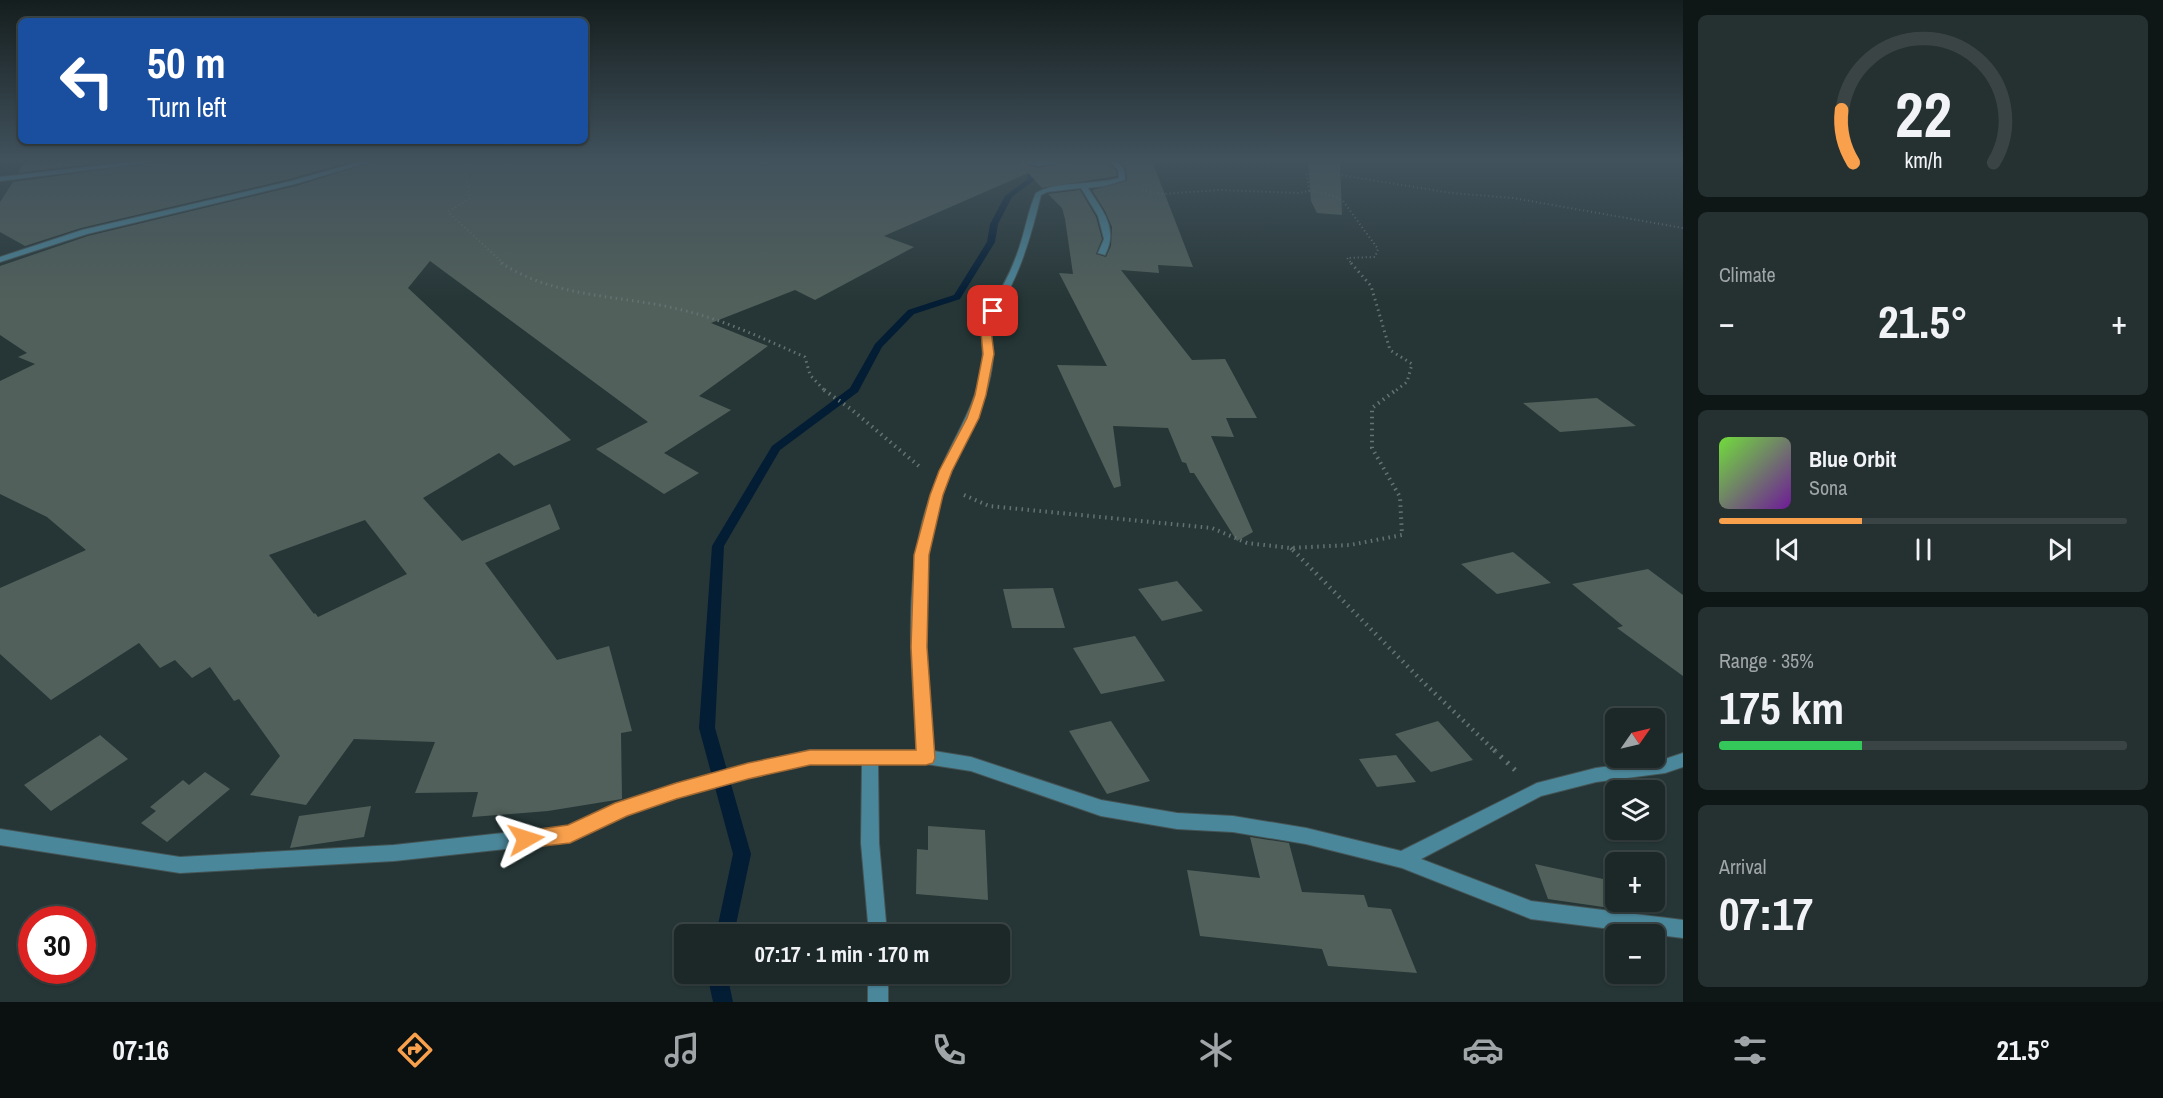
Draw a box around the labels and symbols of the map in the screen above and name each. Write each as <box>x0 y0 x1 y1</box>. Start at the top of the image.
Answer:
pin <box>967 285 1018 336</box>
north arrow <box>1605 708 1665 768</box>
position arrow <box>494 807 558 871</box>
speed limit sign: 30 <box>18 906 96 984</box>

